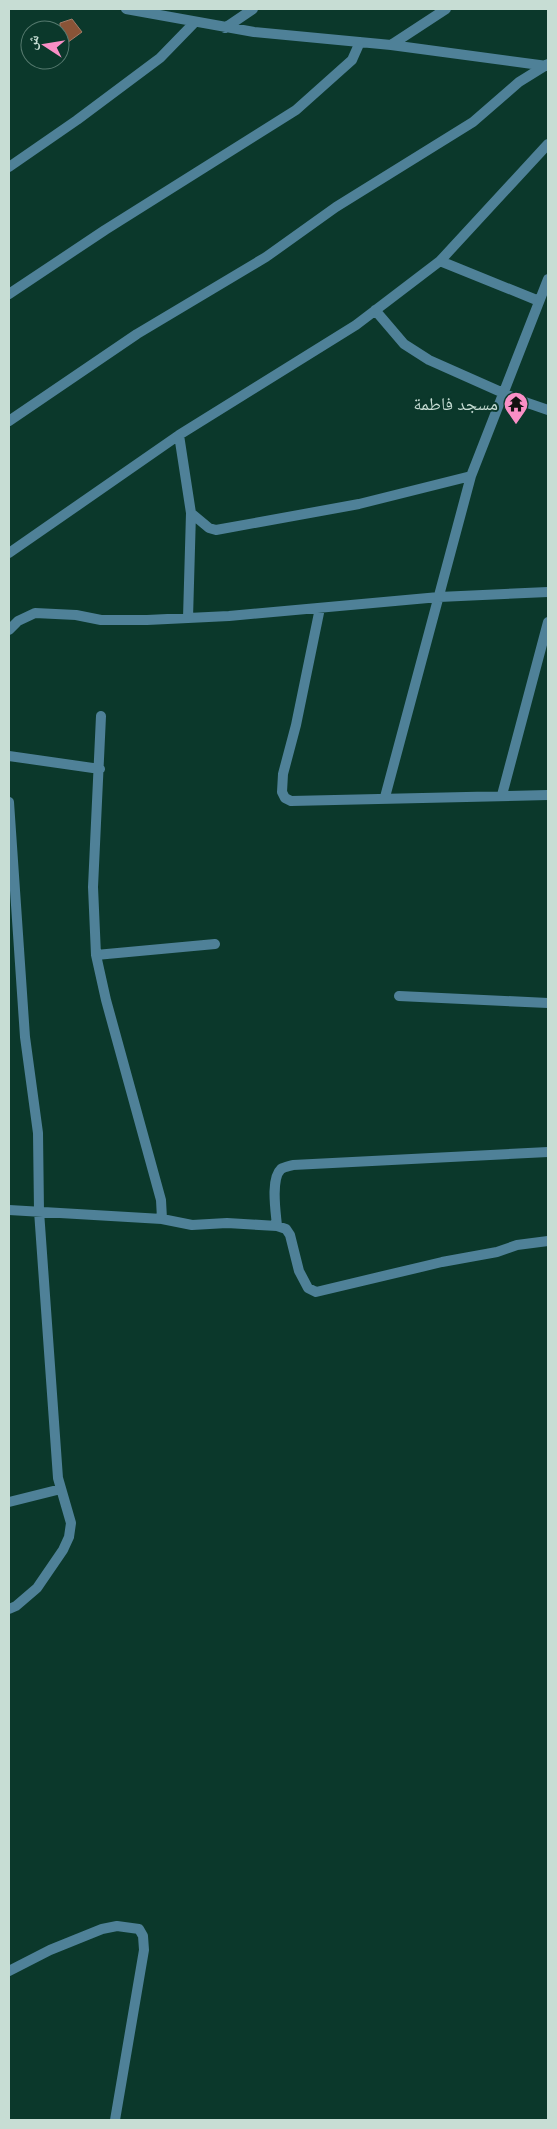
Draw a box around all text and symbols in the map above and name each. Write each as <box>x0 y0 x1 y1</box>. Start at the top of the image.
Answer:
north arrow <box>20 20 70 70</box>
text: ش <box>23 33 43 51</box>
temple icon: مسجد فاطمة <box>503 391 529 425</box>
place label: مسجد فاطمة <box>413 393 498 415</box>

